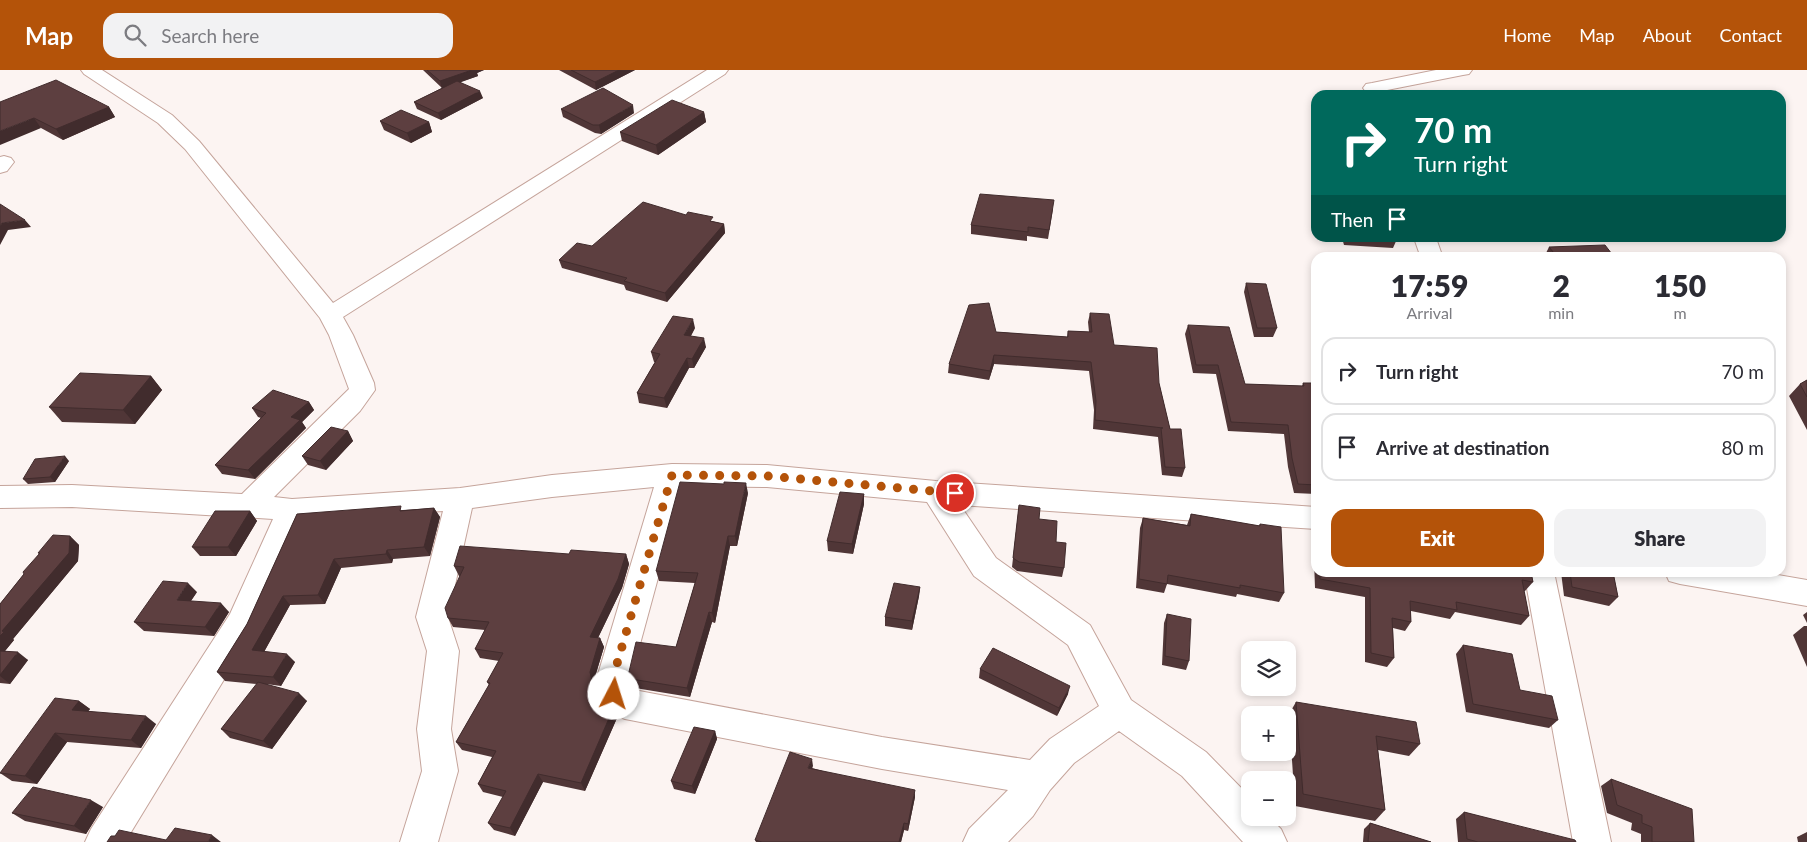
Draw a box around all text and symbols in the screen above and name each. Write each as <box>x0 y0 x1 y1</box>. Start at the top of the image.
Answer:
search box <box>103 13 453 58</box>
text: Map <box>25 21 73 50</box>
icon: search <box>121 21 149 49</box>
text: Search here <box>161 24 259 47</box>
text: Home <box>1503 24 1551 46</box>
text: Map <box>1579 24 1615 46</box>
text: About <box>1643 24 1692 46</box>
text: Contact <box>1720 24 1782 46</box>
text: 70 m <box>1414 108 1492 150</box>
icon: right <box>1331 110 1396 175</box>
text: Turn right <box>1414 150 1508 177</box>
icon: arrive <box>1383 205 1411 233</box>
text: Then <box>1331 208 1373 231</box>
text: 17:59 <box>1391 267 1468 303</box>
text: 2 <box>1552 267 1570 303</box>
text: 150 <box>1654 267 1706 303</box>
text: Arrival <box>1407 303 1453 322</box>
text: min <box>1548 303 1574 322</box>
text: m <box>1673 303 1687 322</box>
icon: right <box>1333 357 1361 385</box>
text: Turn right <box>1376 360 1458 383</box>
text: 70 m <box>1721 360 1764 383</box>
icon: arrive <box>1333 433 1361 461</box>
text: Arrive at destination <box>1376 436 1549 459</box>
text: 80 m <box>1721 436 1764 459</box>
pin <box>934 472 976 514</box>
icon: arrive <box>941 479 969 507</box>
button: Exit <box>1331 509 1544 567</box>
button: Share <box>1554 509 1766 567</box>
map controls <box>1241 641 1296 826</box>
button: layers <box>1241 641 1296 696</box>
position arrow <box>587 667 639 719</box>
button: + <box>1241 706 1296 761</box>
button: − <box>1241 771 1296 826</box>

